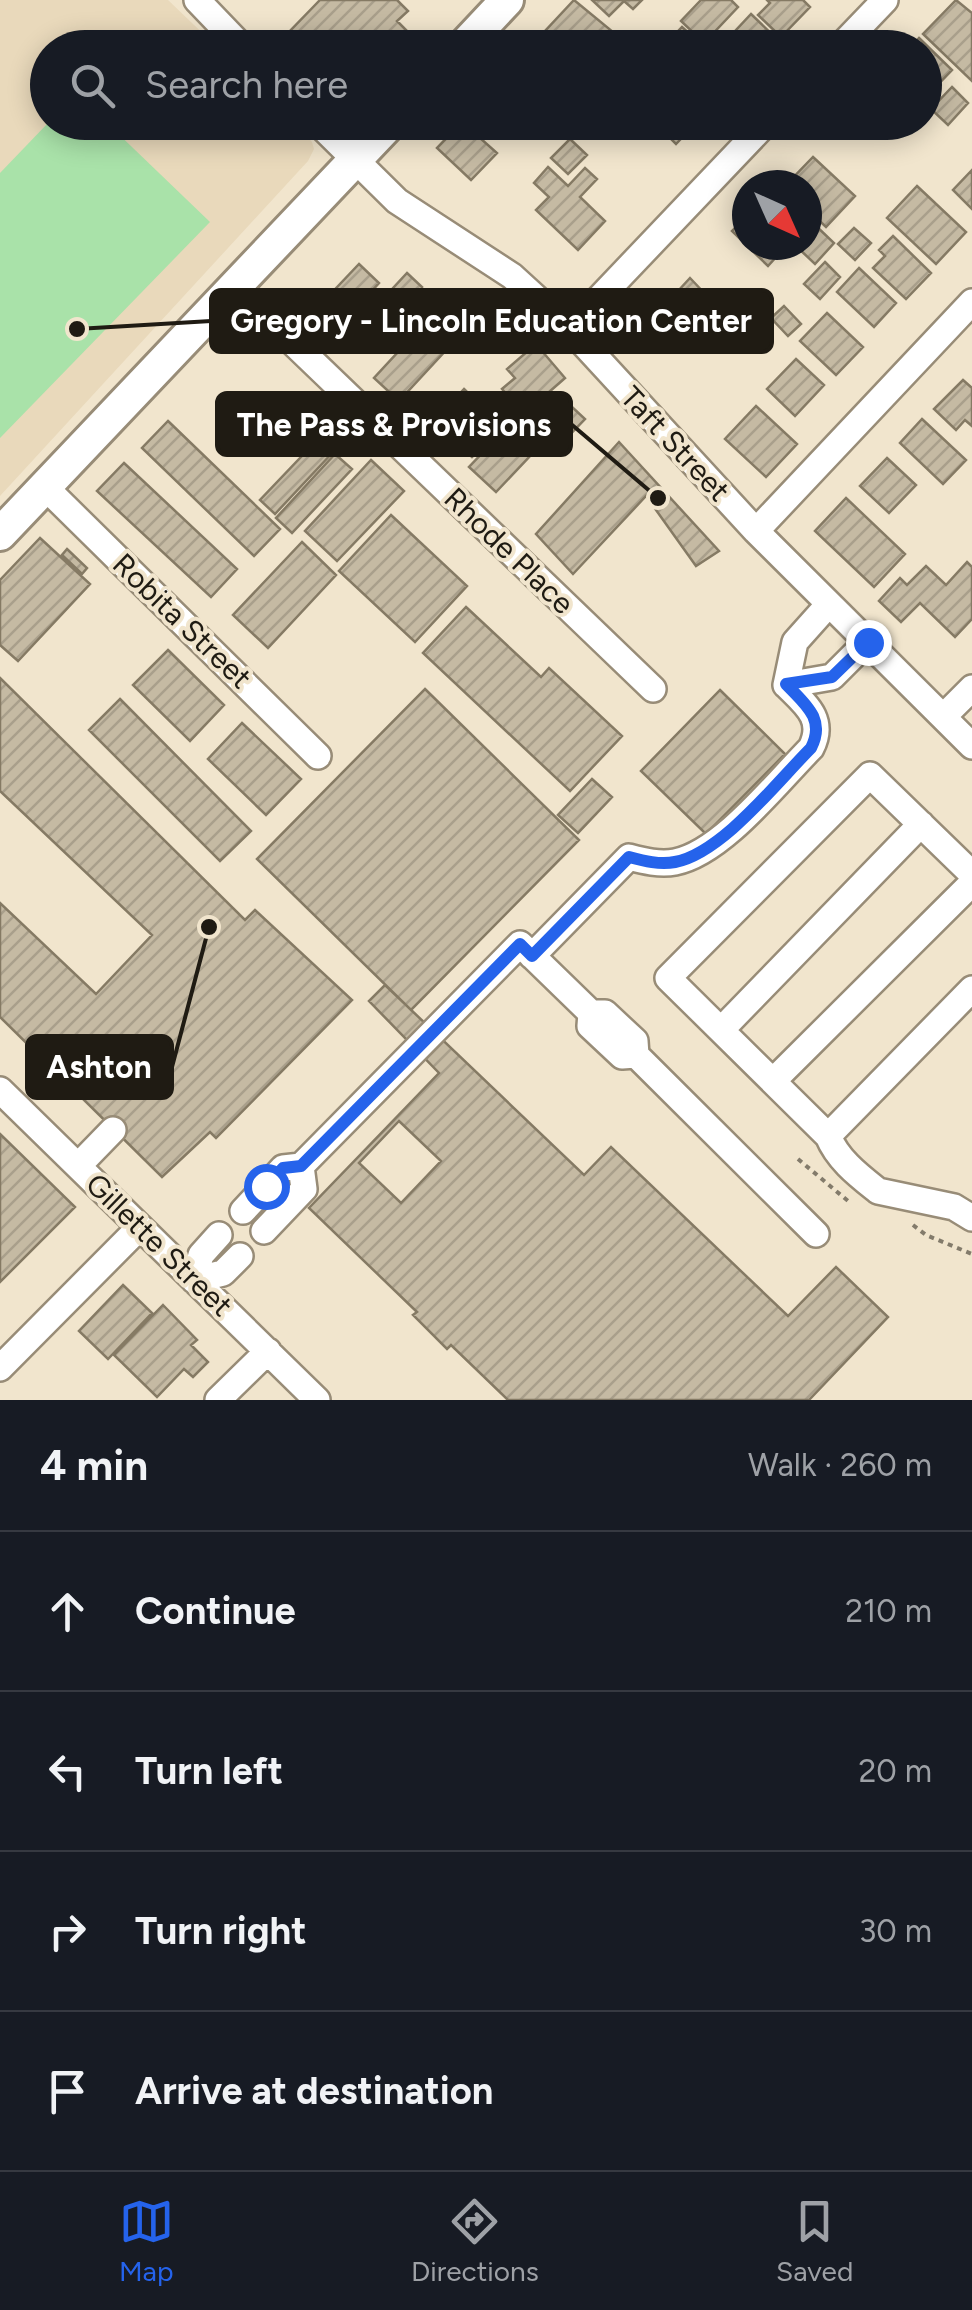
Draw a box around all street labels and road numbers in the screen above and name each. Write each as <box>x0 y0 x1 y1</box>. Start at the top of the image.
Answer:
street label: Taft Street <box>613 378 738 509</box>
street label: Rhode Place <box>437 480 582 622</box>
street label: Robita Street <box>105 545 259 696</box>
street label: Gillette Street <box>78 1165 240 1324</box>

